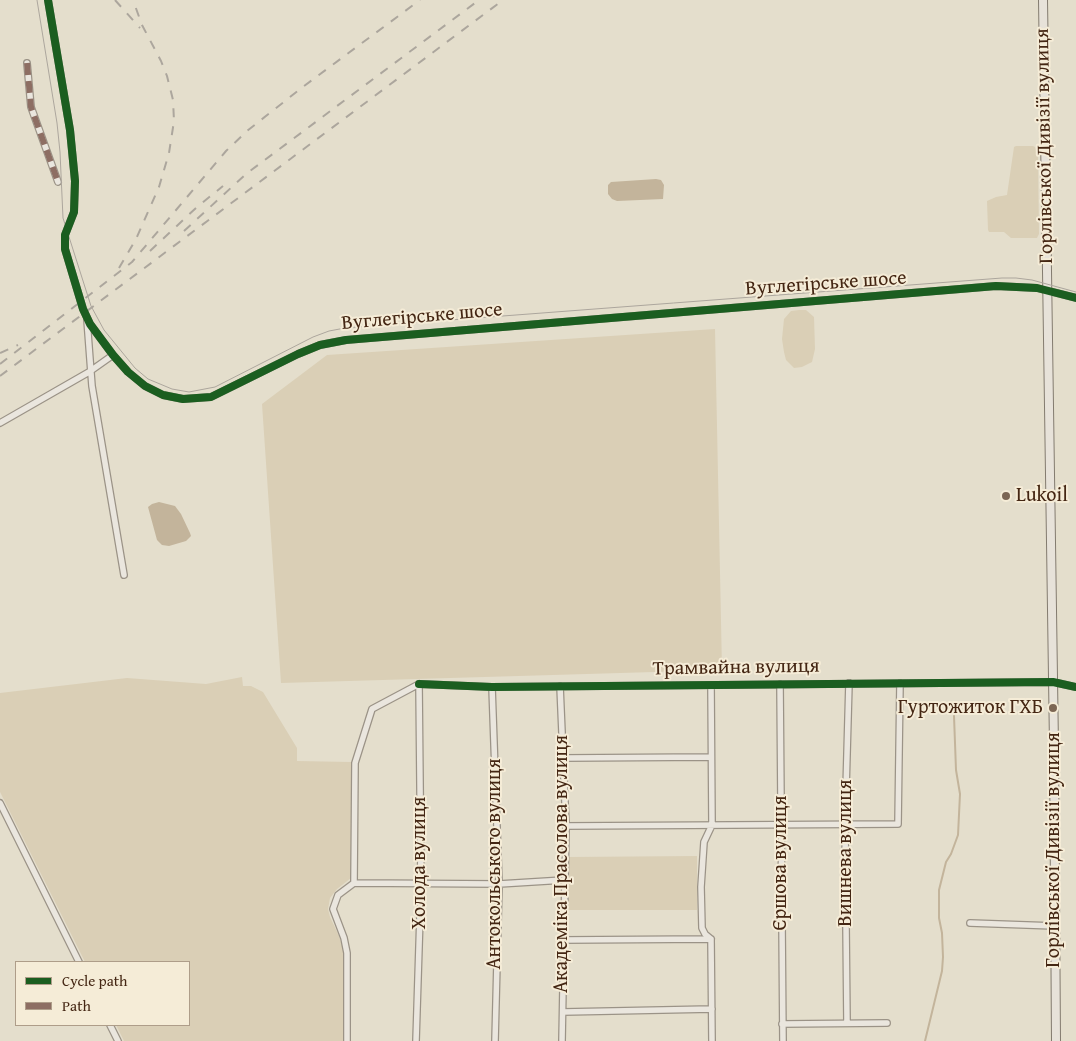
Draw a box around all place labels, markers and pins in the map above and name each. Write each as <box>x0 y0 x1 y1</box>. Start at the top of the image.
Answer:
place label: Lukoil <box>1016 484 1068 508</box>
marker: Lukoil <box>1000 490 1012 502</box>
place label: Гуртожиток ГХБ <box>898 696 1043 720</box>
marker: Гуртожиток ГХБ <box>1047 702 1059 714</box>

